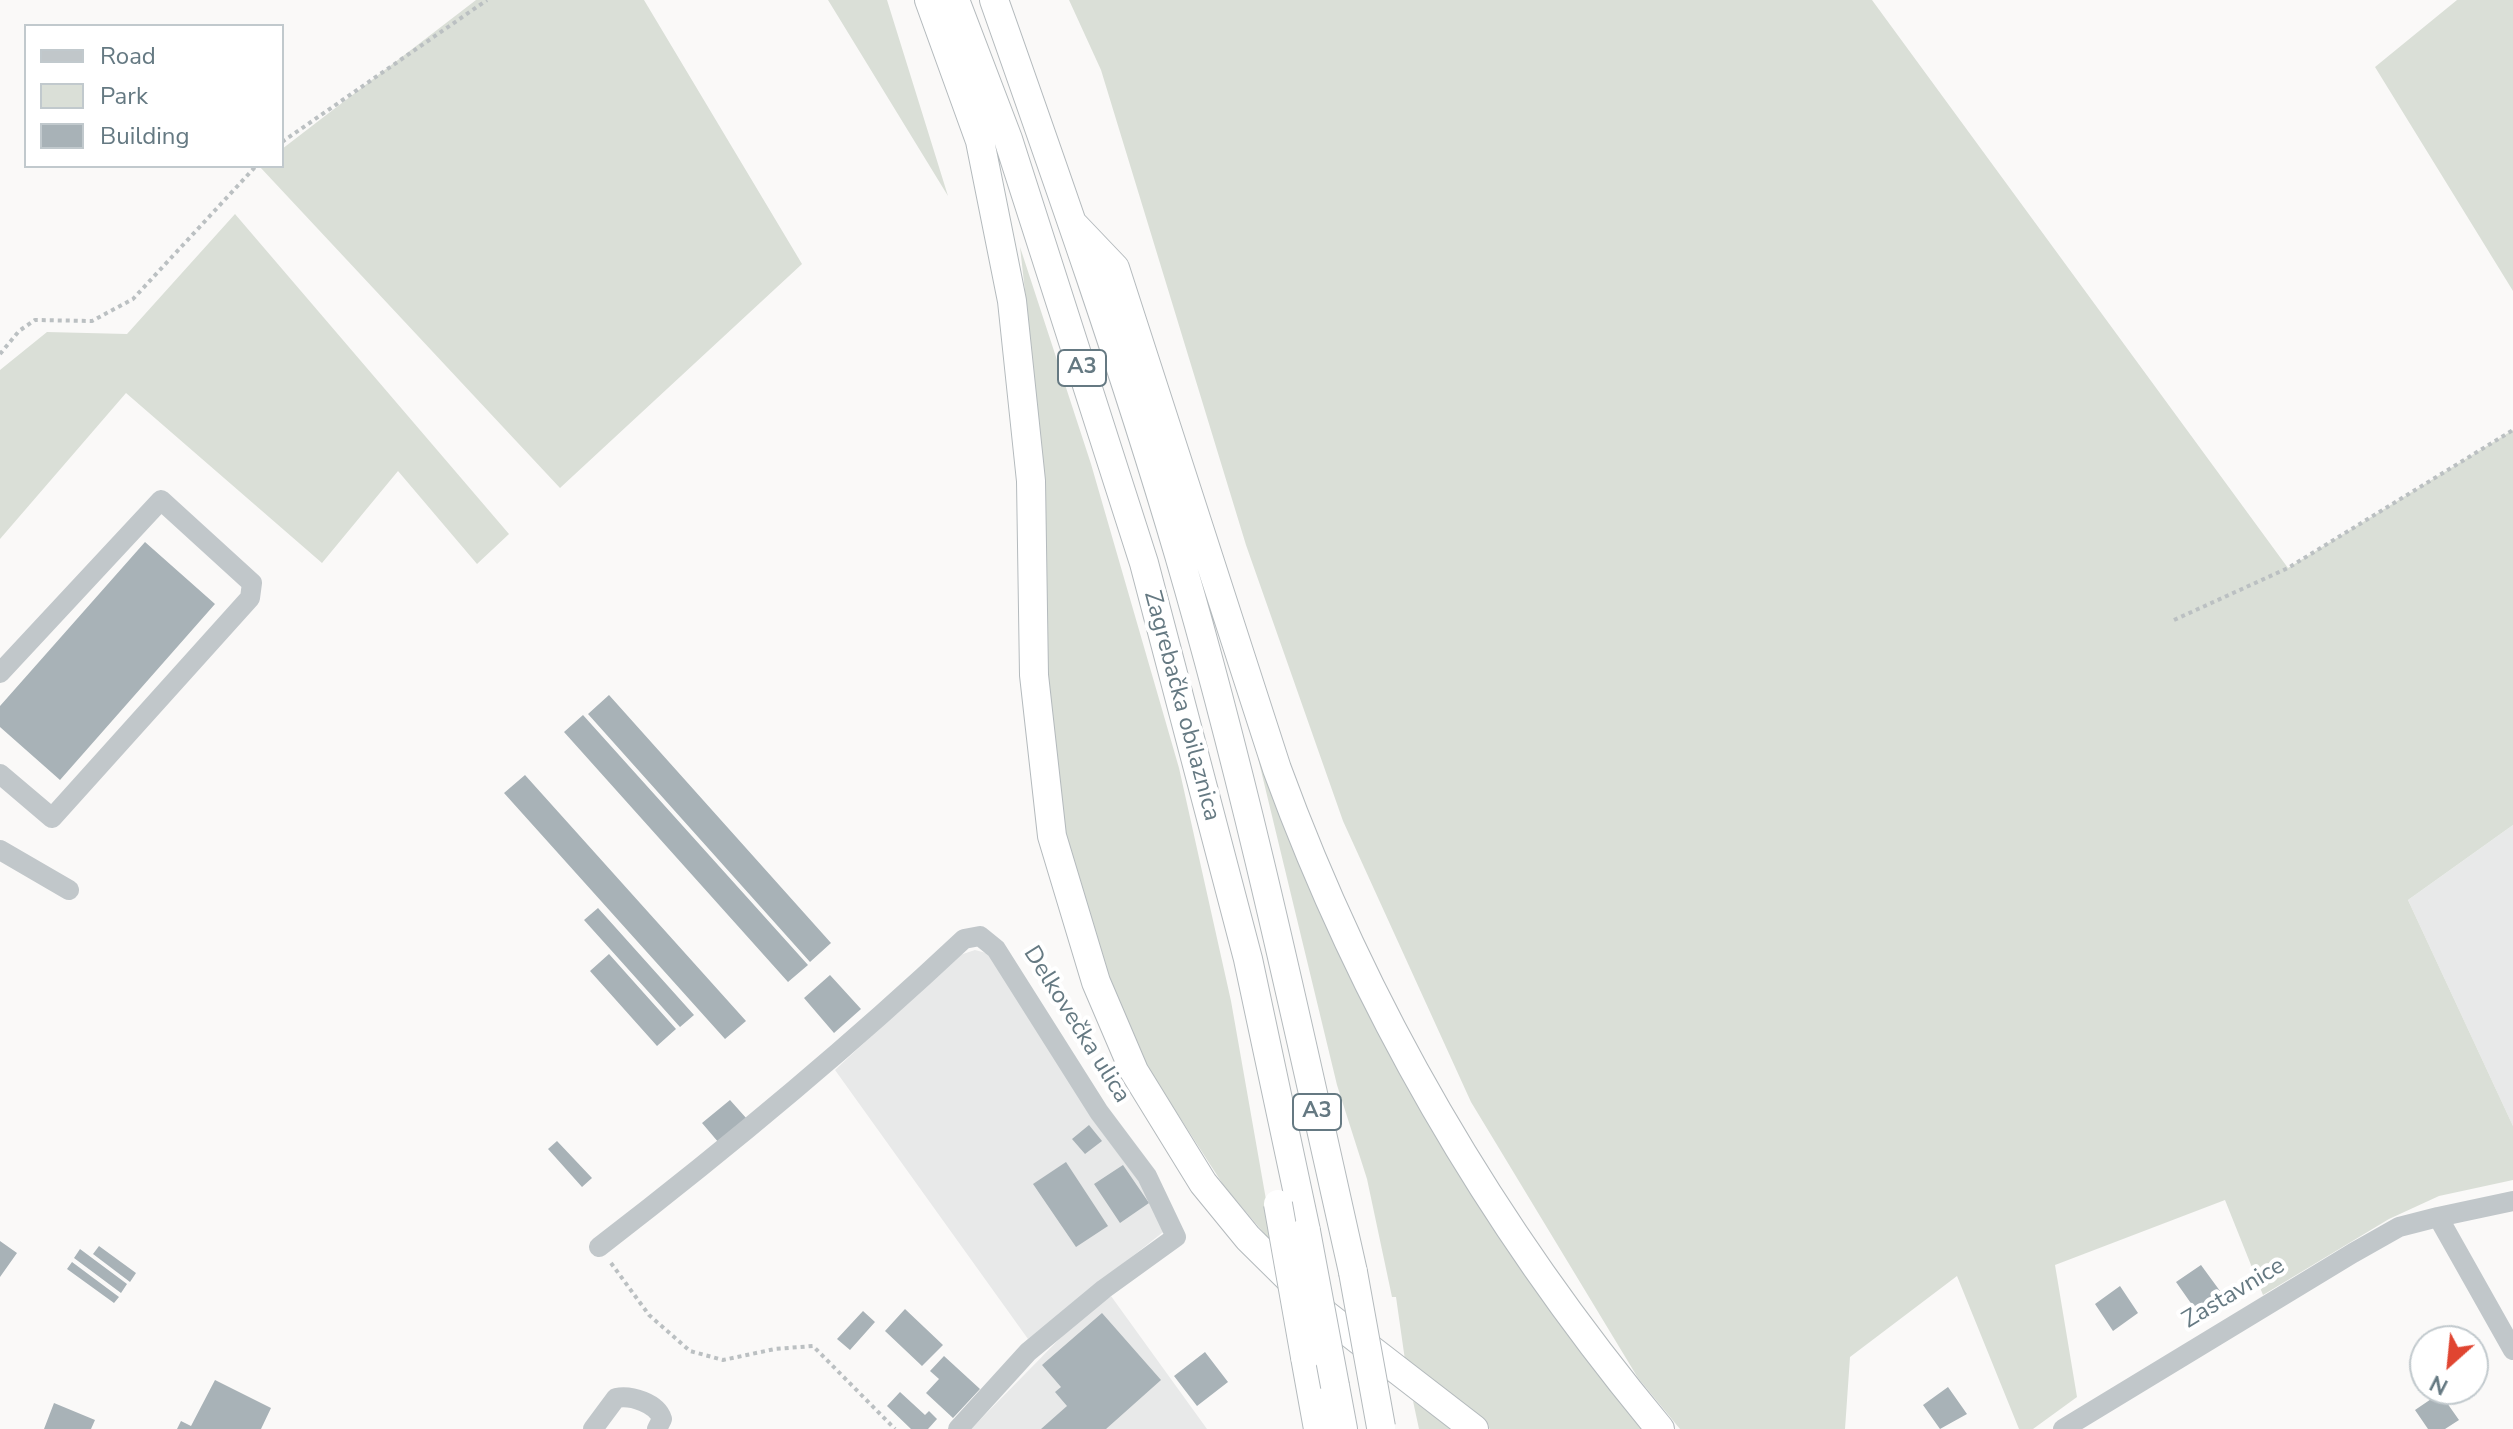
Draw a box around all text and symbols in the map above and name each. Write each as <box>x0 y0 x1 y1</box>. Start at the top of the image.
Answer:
legend <box>24 24 284 168</box>
text: Road <box>100 40 156 72</box>
text: Park <box>100 80 148 112</box>
text: Building <box>100 120 190 152</box>
road number: A3 <box>1058 350 1106 386</box>
street label: Zagrebačka obilaznica <box>1136 588 1226 824</box>
street label: Delkovečka ulica <box>1016 941 1136 1109</box>
road number: A3 <box>1293 1094 1341 1130</box>
street label: Zastavnice <box>2178 1252 2290 1336</box>
north arrow <box>2409 1325 2489 1405</box>
text: N <box>2425 1367 2453 1402</box>

